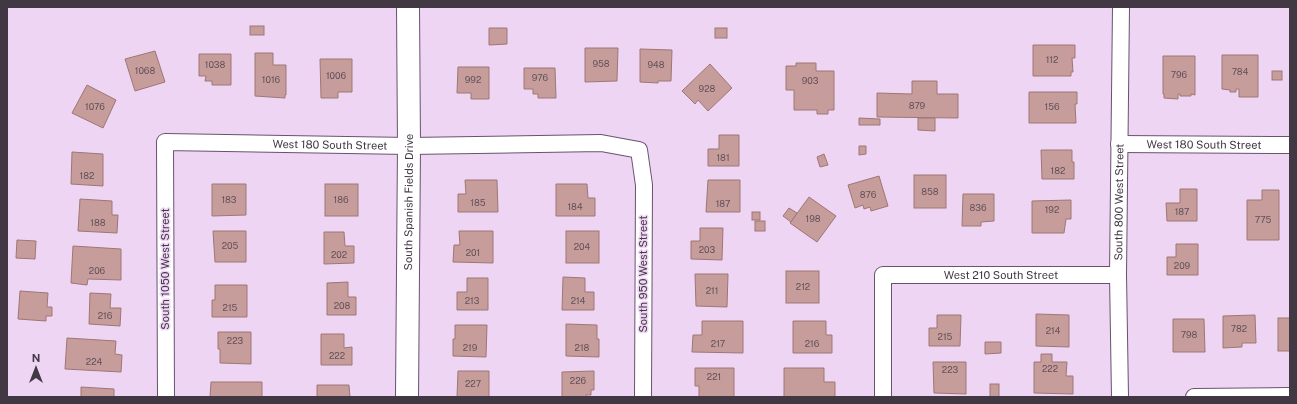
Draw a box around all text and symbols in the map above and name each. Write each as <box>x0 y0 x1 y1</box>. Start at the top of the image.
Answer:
house number: 112 <box>1046 54 1058 65</box>
house number: 958 <box>592 58 610 69</box>
house number: 1038 <box>205 59 225 70</box>
house number: 948 <box>647 59 665 70</box>
house number: 1068 <box>135 65 155 76</box>
house number: 784 <box>1232 66 1249 77</box>
house number: 796 <box>1171 69 1188 80</box>
house number: 1006 <box>326 70 346 81</box>
house number: 976 <box>532 72 549 83</box>
house number: 1016 <box>262 74 281 85</box>
house number: 992 <box>465 74 481 85</box>
house number: 903 <box>802 75 819 86</box>
house number: 928 <box>699 83 716 94</box>
house number: 879 <box>909 100 926 111</box>
house number: 1076 <box>85 101 105 112</box>
house number: 156 <box>1044 101 1060 112</box>
street label: South Spanish Fields Drive <box>402 134 415 270</box>
street label: West 180 South Street <box>272 138 388 152</box>
street label: West 180 South Street <box>1146 138 1262 151</box>
street label: South 800 West Street <box>1112 143 1125 261</box>
house number: 181 <box>716 152 730 163</box>
house number: 182 <box>1051 165 1065 176</box>
house number: 182 <box>80 170 94 181</box>
house number: 858 <box>921 186 939 197</box>
house number: 876 <box>860 189 877 200</box>
house number: 183 <box>221 194 237 205</box>
house number: 186 <box>333 194 349 205</box>
house number: 185 <box>470 197 486 208</box>
house number: 187 <box>716 198 730 209</box>
house number: 184 <box>567 201 583 212</box>
house number: 836 <box>970 202 987 213</box>
house number: 192 <box>1045 204 1059 215</box>
house number: 187 <box>1175 206 1189 217</box>
street label: South 1050 West Street <box>159 208 171 330</box>
house number: 198 <box>805 213 821 224</box>
house number: 775 <box>1255 214 1272 225</box>
street label: South 950 West Street <box>637 215 649 333</box>
house number: 188 <box>90 217 106 228</box>
house number: 205 <box>222 240 239 251</box>
house number: 204 <box>574 241 591 252</box>
house number: 203 <box>699 244 716 255</box>
house number: 201 <box>466 247 480 258</box>
house number: 202 <box>331 249 347 260</box>
house number: 209 <box>1174 260 1191 271</box>
house number: 206 <box>89 265 106 276</box>
street label: West 210 South Street <box>944 269 1058 281</box>
house number: 212 <box>796 281 810 292</box>
house number: 211 <box>706 285 718 296</box>
house number: 213 <box>465 295 480 306</box>
house number: 214 <box>571 295 586 306</box>
house number: 208 <box>334 300 350 311</box>
house number: 215 <box>223 302 238 313</box>
house number: 216 <box>98 310 113 321</box>
house number: 782 <box>1231 323 1247 334</box>
house number: 214 <box>1046 325 1061 336</box>
house number: 798 <box>1181 329 1197 340</box>
house number: 215 <box>938 331 953 342</box>
house number: 223 <box>227 335 244 346</box>
house number: 217 <box>711 338 725 349</box>
house number: 216 <box>805 338 820 349</box>
house number: 219 <box>463 342 478 353</box>
house number: 218 <box>575 342 590 353</box>
north arrow <box>16 348 56 388</box>
house number: 222 <box>329 350 345 361</box>
text: N <box>32 352 40 364</box>
house number: 224 <box>86 356 103 367</box>
house number: 222 <box>1042 363 1058 374</box>
house number: 223 <box>942 364 959 375</box>
house number: 221 <box>707 371 721 382</box>
house number: 226 <box>570 375 587 386</box>
house number: 227 <box>465 378 481 389</box>

